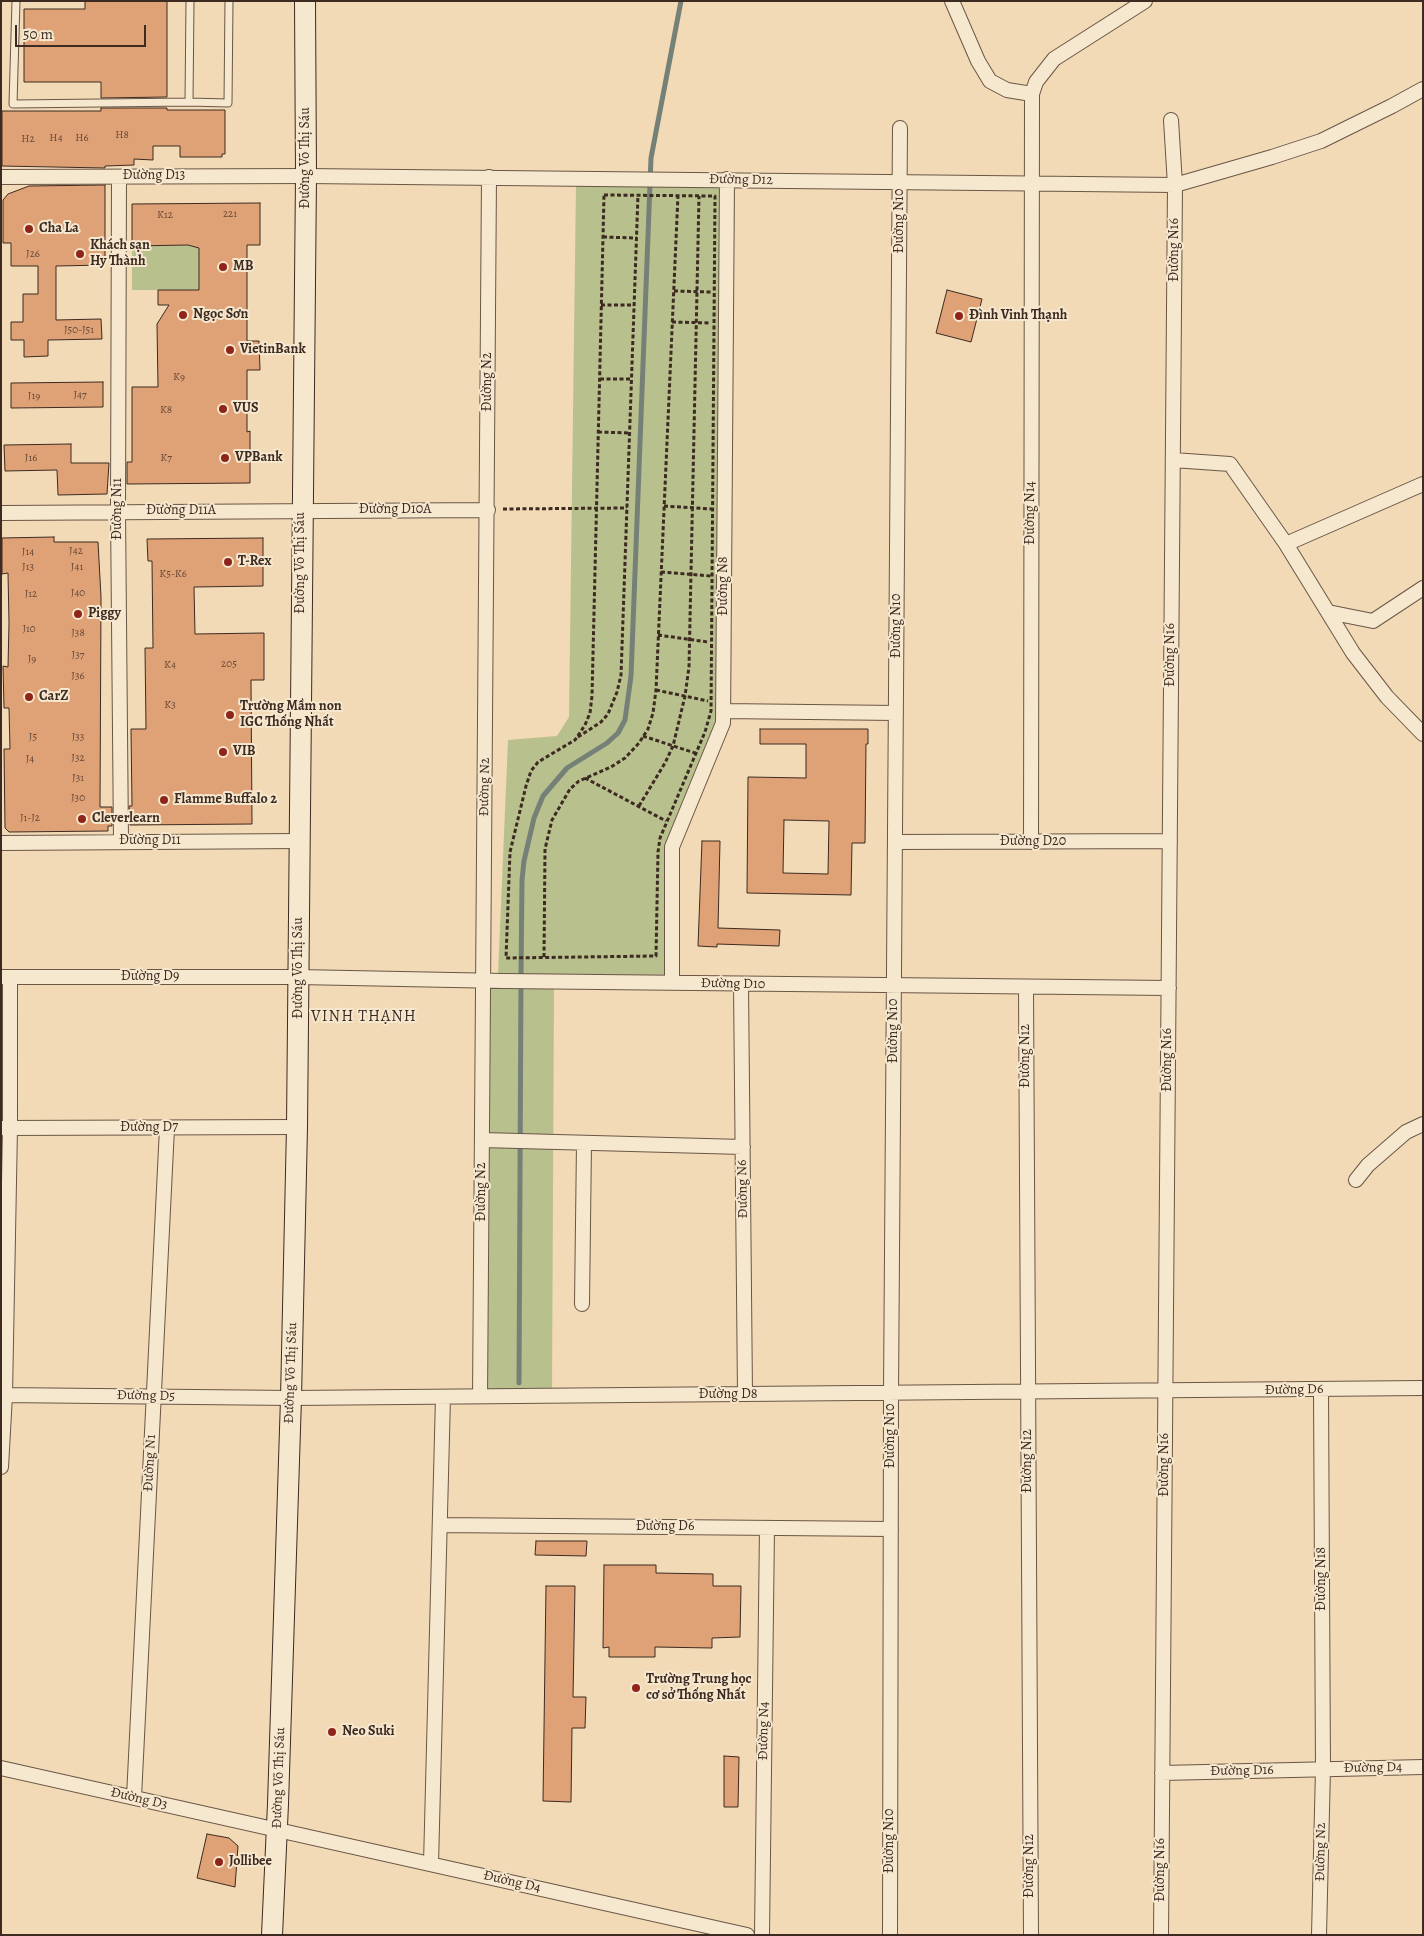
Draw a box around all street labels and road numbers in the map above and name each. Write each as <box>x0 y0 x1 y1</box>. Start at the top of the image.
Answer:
street label: Đường Võ Thị Sáu <box>298 107 314 209</box>
street label: Đường D13 <box>123 168 185 184</box>
street label: Đường D12 <box>709 171 773 189</box>
street label: Đường N10 <box>892 189 908 253</box>
street label: Đường N16 <box>1167 218 1183 282</box>
street label: Đường N2 <box>480 352 496 412</box>
street label: Đường N11 <box>110 478 126 540</box>
street label: Đường N14 <box>1023 481 1039 545</box>
street label: Đường D10A <box>359 502 431 518</box>
street label: Đường D11A <box>146 503 216 519</box>
street label: Đường Võ Thị Sáu <box>293 512 309 614</box>
street label: Đường N8 <box>716 556 732 616</box>
street label: Đường N10 <box>889 594 905 658</box>
street label: Đường N16 <box>1163 623 1179 687</box>
street label: Đường N2 <box>476 757 494 817</box>
street label: Đường D11 <box>119 833 181 849</box>
street label: Đường D20 <box>1000 834 1066 850</box>
street label: Đường Võ Thị Sáu <box>291 917 307 1019</box>
street label: Đường D9 <box>121 969 179 985</box>
street label: Đường D10 <box>701 975 765 993</box>
street label: Đường N10 <box>886 999 902 1063</box>
street label: Đường N12 <box>1018 1024 1034 1088</box>
street label: Đường N16 <box>1160 1028 1176 1092</box>
street label: Đường D7 <box>120 1120 178 1136</box>
street label: Đường N6 <box>734 1159 752 1219</box>
street label: Đường N2 <box>474 1162 490 1222</box>
street label: Đường Võ Thị Sáu <box>281 1322 301 1424</box>
street label: Đường D6 <box>1264 1381 1324 1399</box>
street label: Đường D5 <box>117 1387 175 1405</box>
street label: Đường D8 <box>698 1387 758 1403</box>
street label: Đường N10 <box>883 1404 899 1468</box>
street label: Đường N12 <box>1020 1429 1036 1493</box>
street label: Đường N16 <box>1157 1433 1173 1497</box>
street label: Đường N1 <box>140 1434 160 1492</box>
street label: Đường D6 <box>636 1519 694 1535</box>
street label: Đường N18 <box>1314 1547 1330 1611</box>
street label: Đường N4 <box>755 1701 773 1761</box>
street label: Đường Võ Thị Sáu <box>269 1727 289 1829</box>
street label: Đường D4 <box>1344 1759 1402 1777</box>
street label: Đường D16 <box>1210 1762 1274 1780</box>
street label: Đường D3 <box>109 1784 169 1814</box>
street label: Đường N10 <box>882 1809 898 1873</box>
street label: Đường N2 <box>1312 1822 1330 1882</box>
street label: Đường N12 <box>1022 1834 1038 1898</box>
street label: Đường N16 <box>1153 1838 1169 1902</box>
street label: Đường D4 <box>482 1867 542 1897</box>

